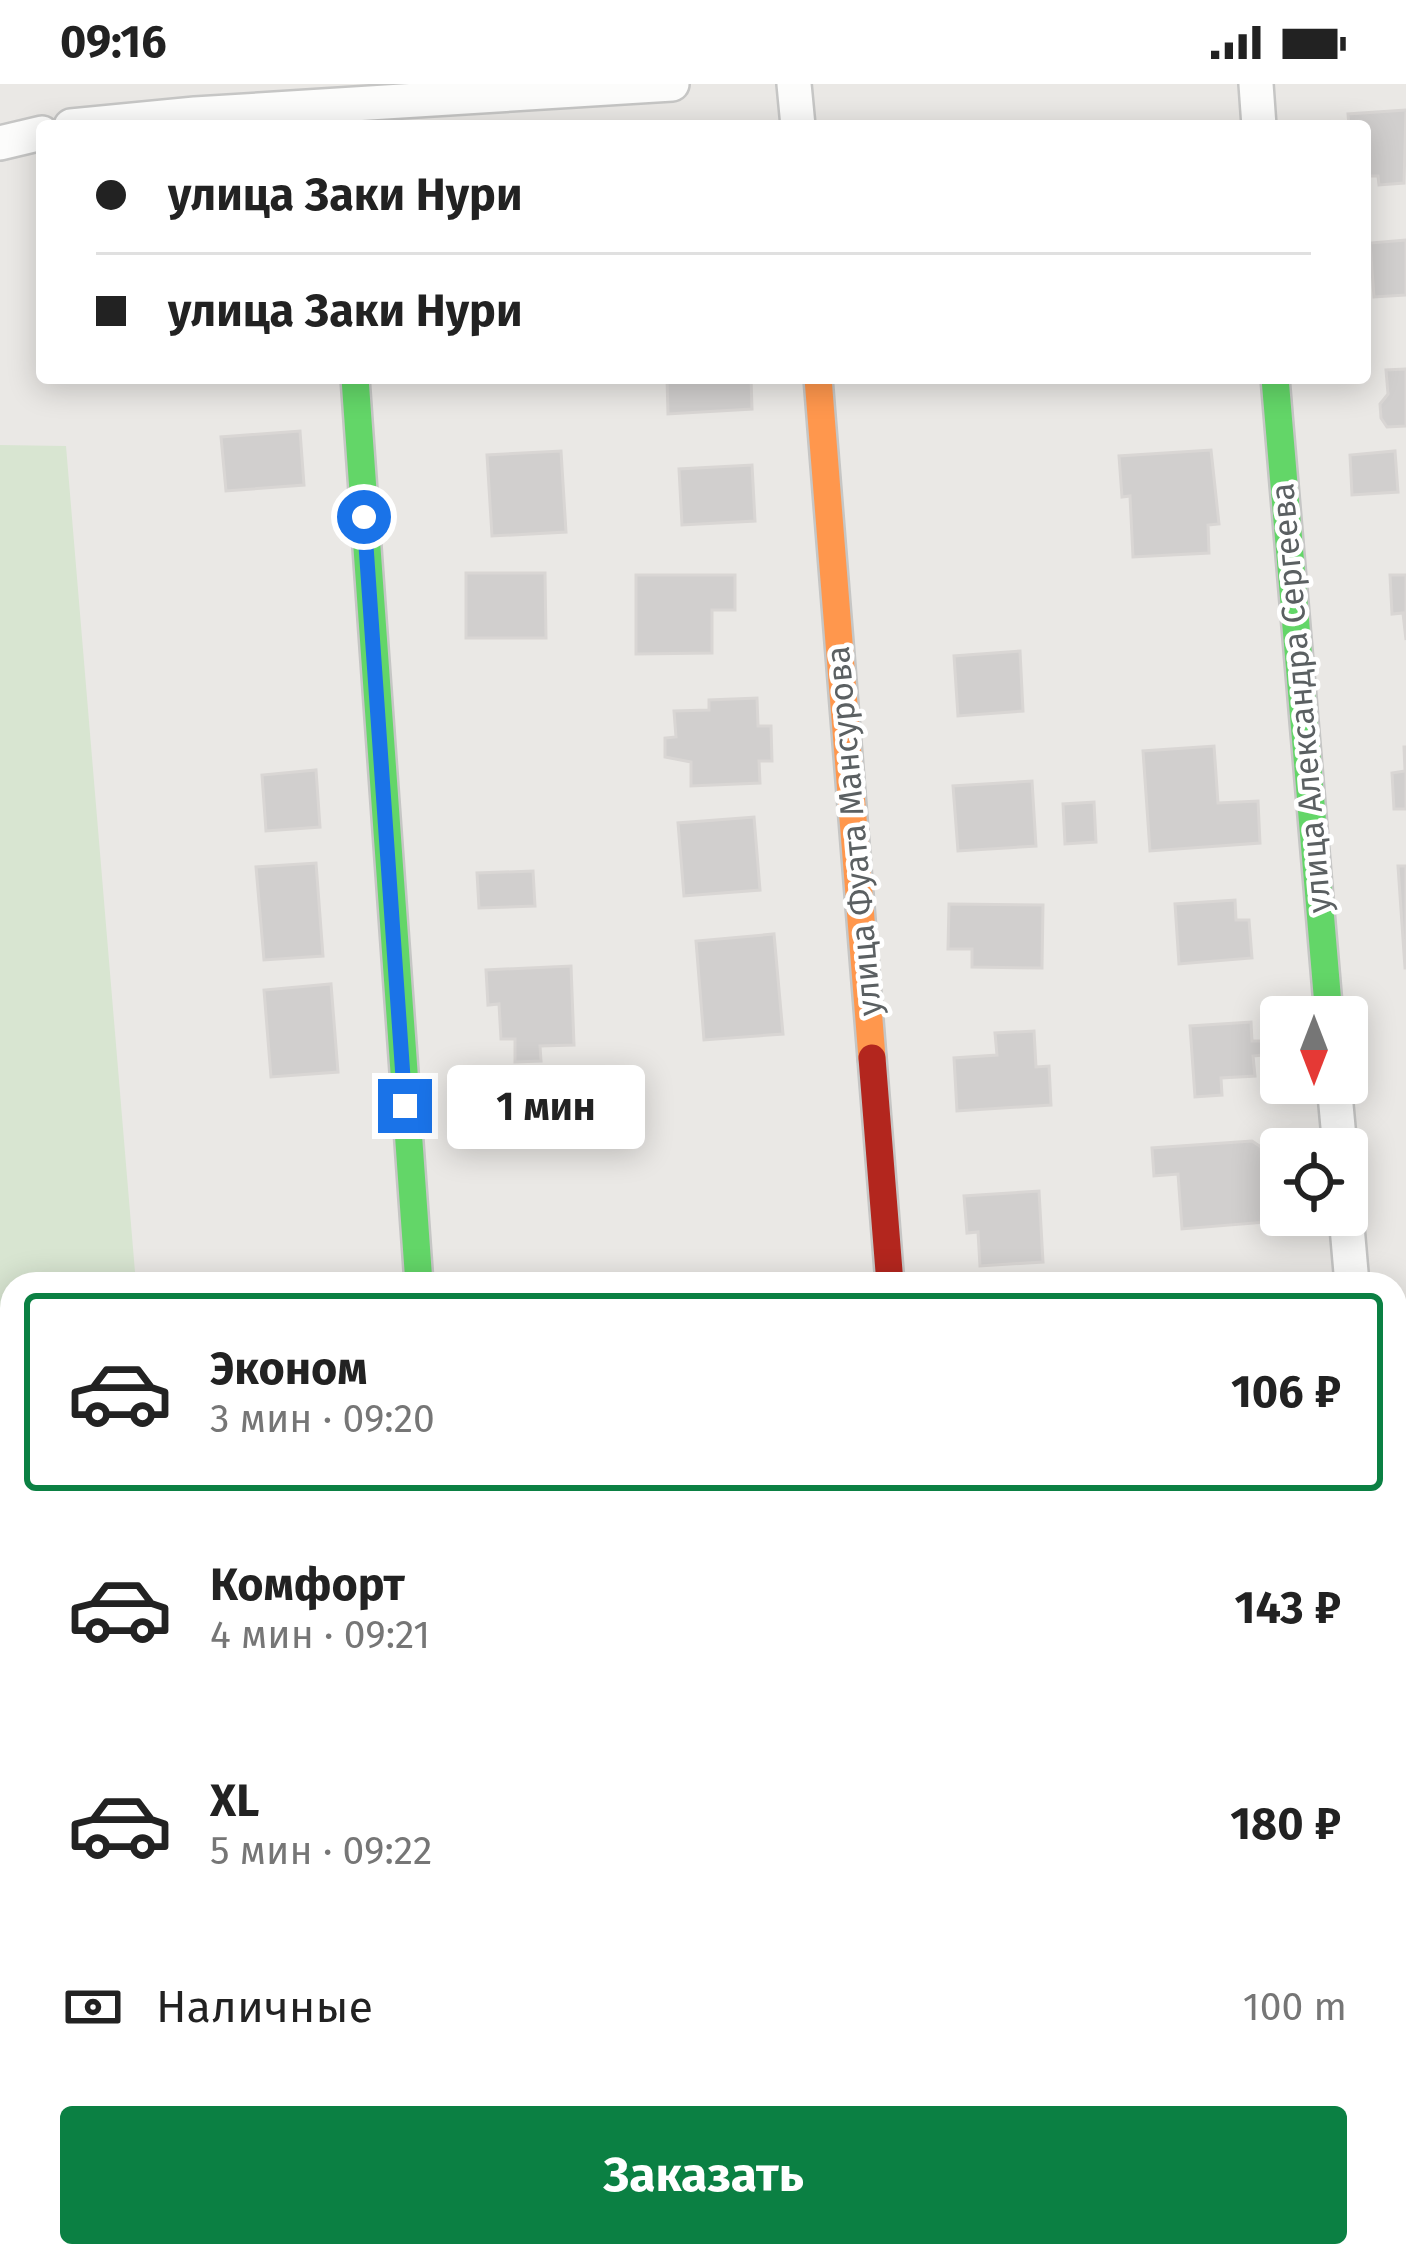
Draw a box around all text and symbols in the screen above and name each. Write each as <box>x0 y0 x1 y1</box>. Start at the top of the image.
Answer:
text: 09:16 <box>60 15 167 69</box>
text: улица Заки Нури <box>168 168 523 222</box>
text: улица Заки Нури <box>168 284 523 338</box>
street label: улица Александра Сергеева <box>1262 481 1340 915</box>
route start <box>337 490 391 544</box>
street label: улица Фуата Мансурова <box>818 644 890 1018</box>
north arrow <box>1260 996 1368 1104</box>
map controls <box>1260 996 1368 1236</box>
callout: 1 мин <box>447 1064 645 1148</box>
route end <box>378 1079 432 1133</box>
text: 1 мин <box>496 1084 596 1130</box>
button: locate <box>1260 1128 1368 1236</box>
icon: car <box>66 1338 174 1446</box>
text: Эконом <box>210 1342 368 1396</box>
text: 106 ₽ <box>1231 1365 1341 1419</box>
text: 3 мин · 09:20 <box>210 1396 435 1442</box>
icon: car <box>66 1554 174 1662</box>
text: Комфорт <box>210 1558 405 1612</box>
text: 143 ₽ <box>1235 1581 1341 1635</box>
text: 4 мин · 09:21 <box>210 1612 430 1658</box>
icon: car <box>66 1770 174 1878</box>
text: XL <box>210 1774 259 1828</box>
text: 180 ₽ <box>1230 1797 1341 1851</box>
text: 5 мин · 09:22 <box>210 1828 432 1874</box>
icon: cash <box>60 1974 126 2040</box>
text: Наличные <box>156 1980 373 2034</box>
text: 100 m <box>1243 1984 1347 2030</box>
button: Заказать <box>60 2106 1347 2244</box>

